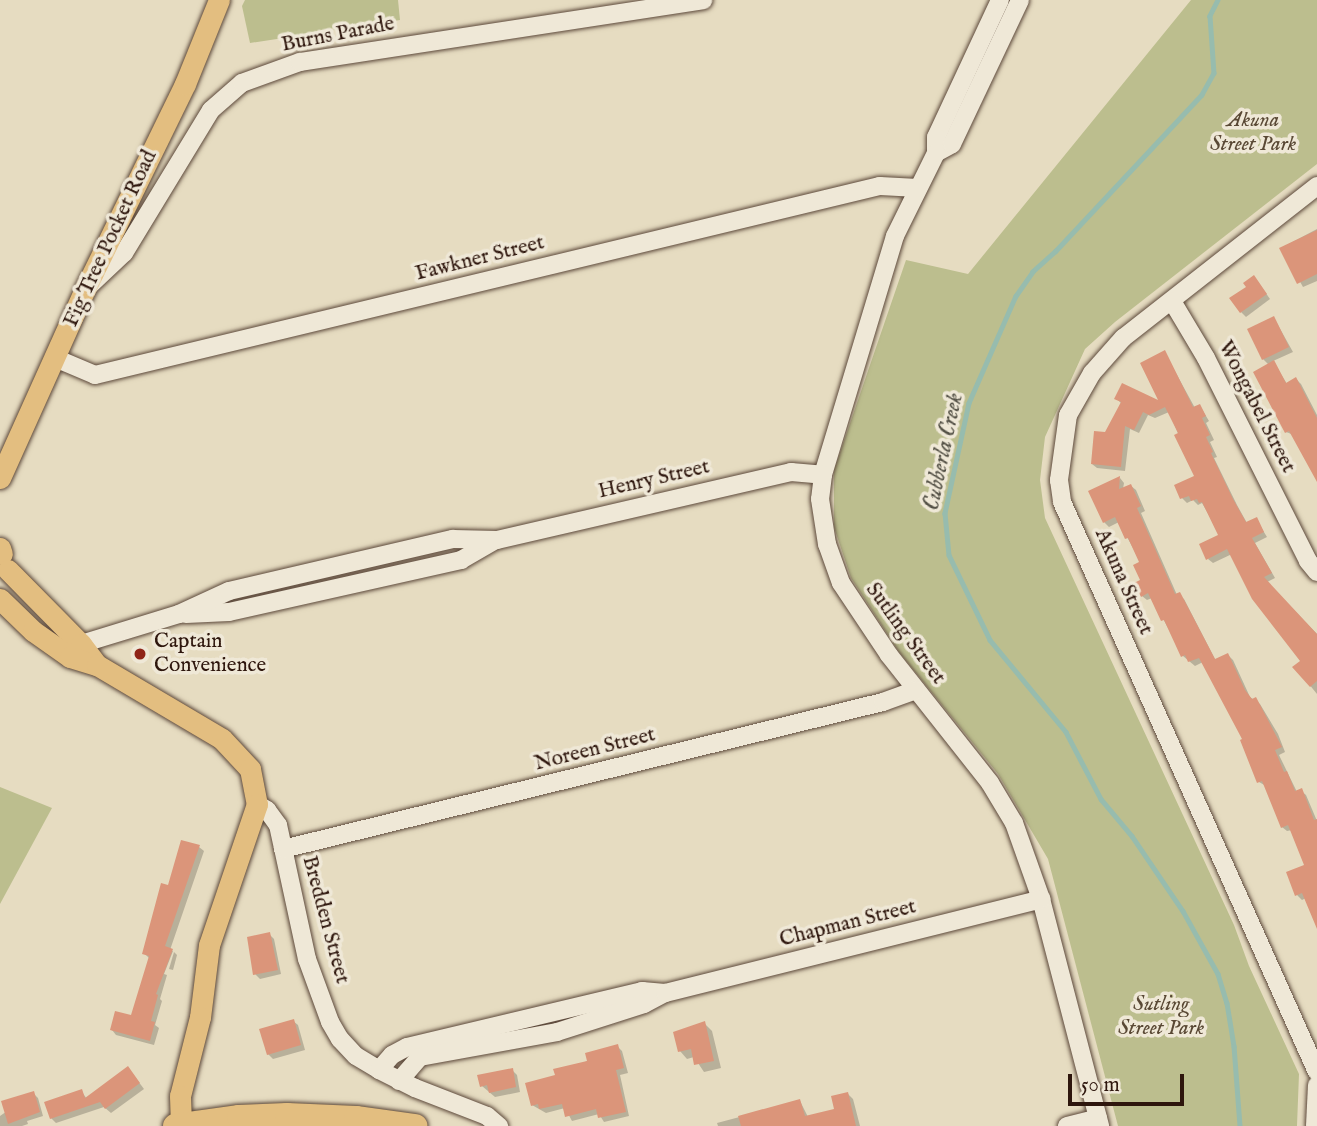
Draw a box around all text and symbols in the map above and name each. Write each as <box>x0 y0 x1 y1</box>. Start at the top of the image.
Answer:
street label: Burns Parade <box>279 12 397 58</box>
park label: Akuna Street Park <box>1210 108 1296 158</box>
street label: Fig Tree Pocket Road <box>59 147 163 331</box>
street label: Fawkner Street <box>413 231 547 287</box>
street label: Wongabel Street <box>1212 337 1300 477</box>
water label: Cubberla Creek <box>918 391 970 513</box>
street label: Henry Street <box>596 455 712 505</box>
street label: Akuna Street <box>1088 525 1158 639</box>
street label: Sutling Street <box>860 578 950 690</box>
place label: Captain Convenience <box>154 629 266 679</box>
marker: Captain Convenience <box>132 646 148 662</box>
street label: Noreen Street <box>532 723 658 777</box>
street label: Bredden Street <box>296 853 354 987</box>
street label: Chapman Street <box>777 895 919 953</box>
park label: Sutling Street Park <box>1118 992 1204 1042</box>
scale bar <box>1072 1060 1188 1104</box>
text: 50 m <box>1081 1072 1120 1099</box>

